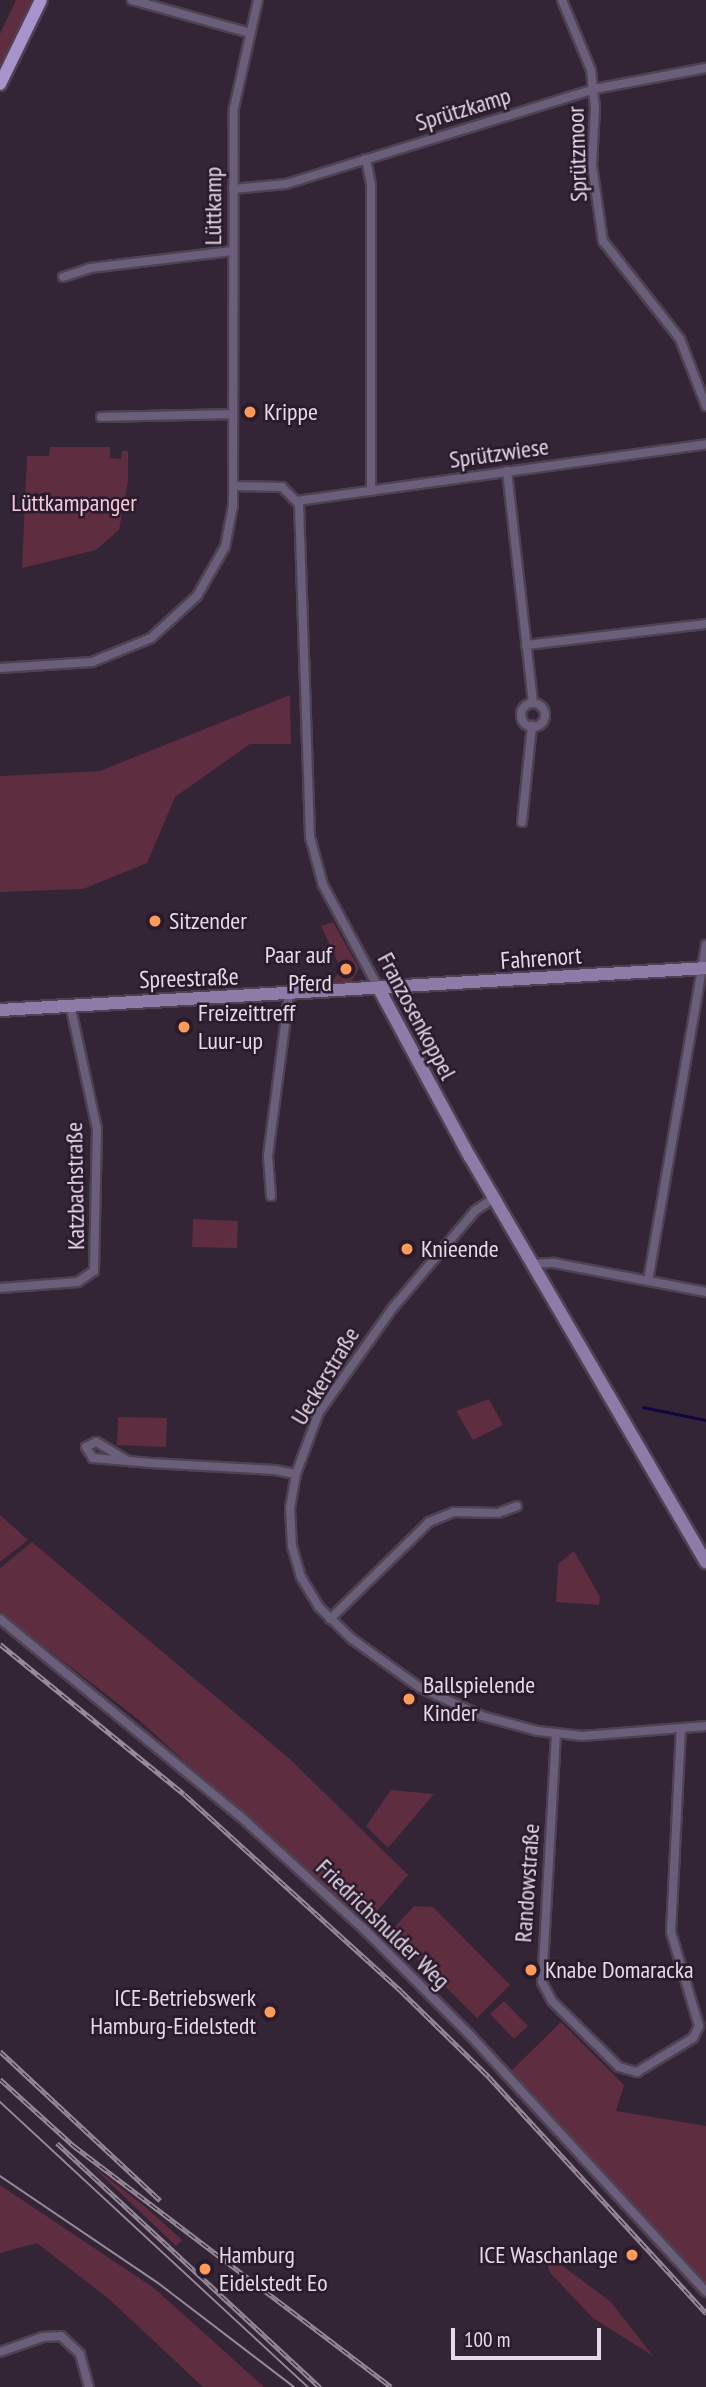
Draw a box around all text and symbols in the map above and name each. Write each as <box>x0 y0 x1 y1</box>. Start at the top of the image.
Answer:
street label: Sprützkamp <box>412 81 514 137</box>
street label: Sprützmoor <box>561 106 593 202</box>
street label: Lüttkamp <box>199 167 227 245</box>
place label: Krippe <box>264 398 318 426</box>
marker: Krippe <box>242 404 258 420</box>
street label: Sprützwiese <box>447 432 551 474</box>
park label: Lüttkampanger <box>11 489 137 517</box>
place label: Sitzender <box>169 907 247 935</box>
marker: Sitzender <box>147 913 163 929</box>
place label: Paar auf Pferd <box>265 941 332 997</box>
street label: Fahrenort <box>499 941 583 975</box>
street label: Franzosenkoppel <box>371 948 463 1084</box>
marker: Paar auf Pferd <box>338 961 354 977</box>
street label: Spreestraße <box>139 962 239 994</box>
place label: Freizeittreff Luur-up <box>198 999 295 1055</box>
marker: Freizeittreff Luur-up <box>176 1019 192 1035</box>
street label: Katzbachstraße <box>59 1122 91 1250</box>
place label: Knieende <box>421 1235 499 1263</box>
marker: Knieende <box>399 1241 415 1257</box>
street label: Ueckerstraße <box>285 1322 365 1430</box>
place label: Ballspielende Kinder <box>423 1671 535 1727</box>
marker: Ballspielende Kinder <box>401 1691 417 1707</box>
street label: Randowstraße <box>508 1823 546 1943</box>
street label: Friedrichshulder Weg <box>310 1853 456 1995</box>
place label: Knabe Domaracka <box>545 1956 694 1984</box>
marker: Knabe Domaracka <box>523 1962 539 1978</box>
place label: ICE-Betriebswerk Hamburg-Eidelstedt <box>90 1984 256 2040</box>
marker: ICE-Betriebswerk Hamburg-Eidelstedt <box>262 2004 278 2020</box>
place label: Hamburg Eidelstedt Eo <box>219 2241 328 2297</box>
place label: ICE Waschanlage <box>478 2241 618 2269</box>
marker: ICE Waschanlage <box>624 2247 640 2263</box>
marker: Hamburg Eidelstedt Eo <box>197 2261 213 2277</box>
scale bar <box>454 2314 604 2358</box>
text: 100 m <box>464 2326 510 2353</box>

